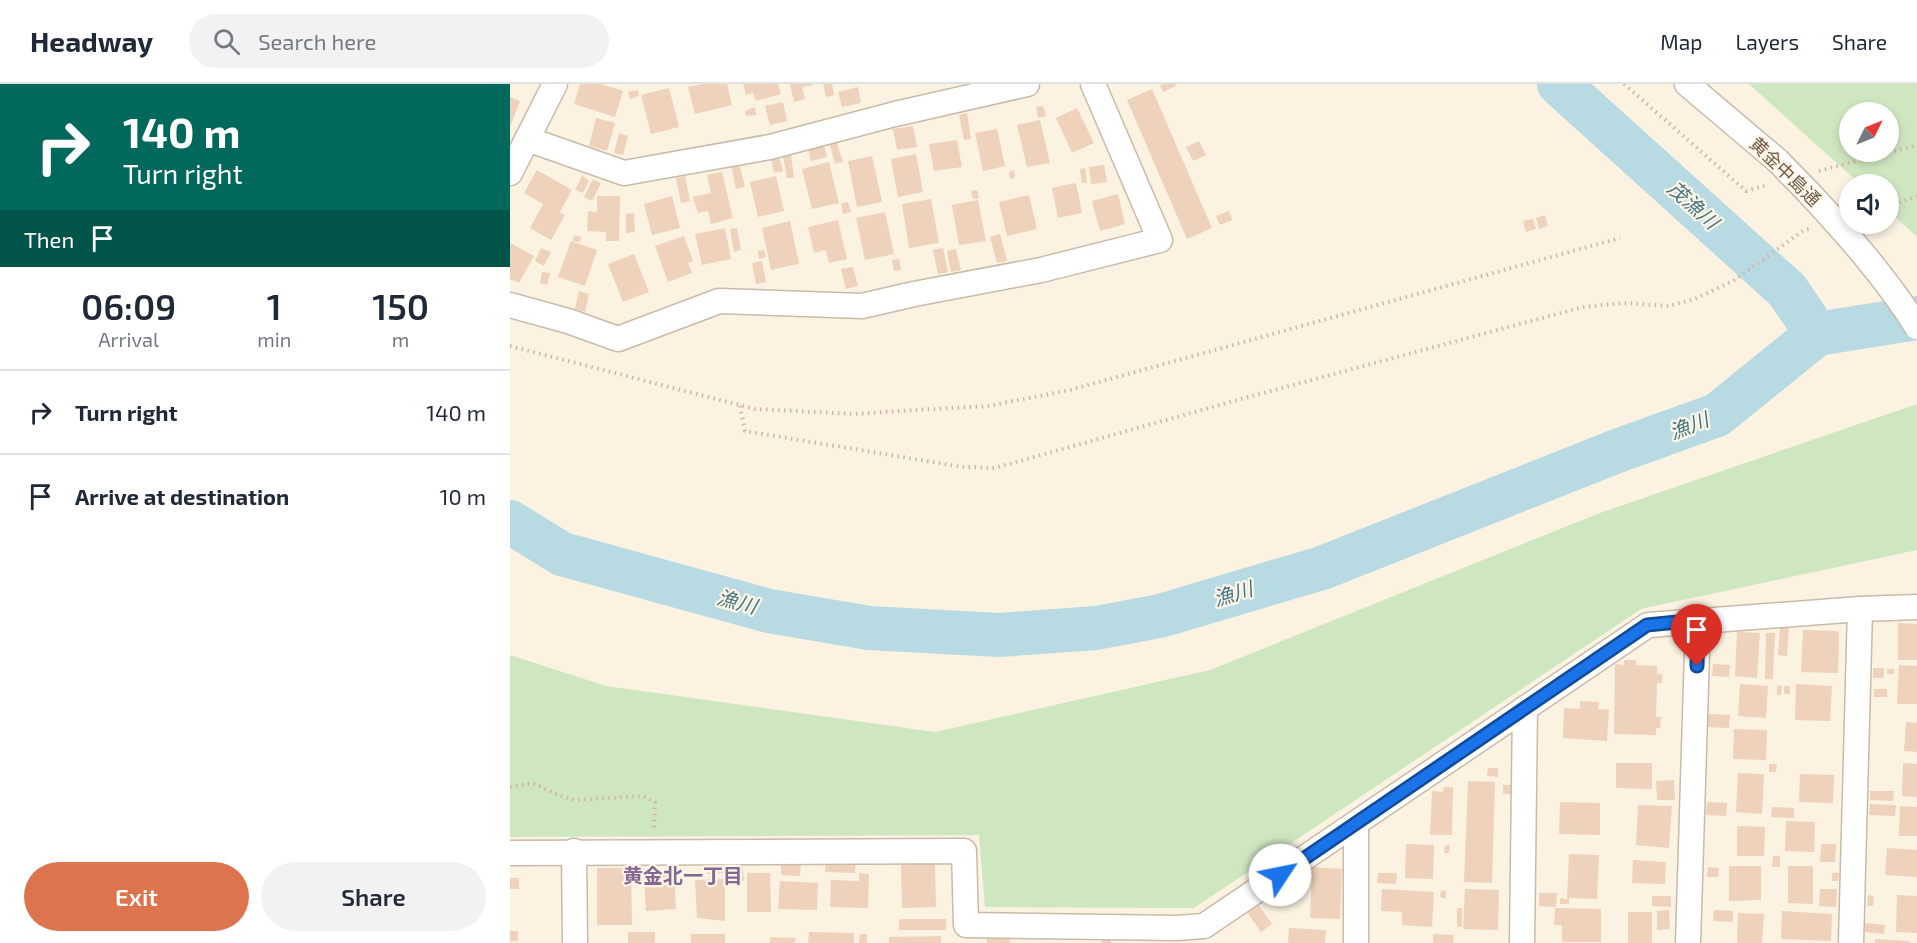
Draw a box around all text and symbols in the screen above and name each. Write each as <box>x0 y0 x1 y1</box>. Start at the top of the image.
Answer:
search box <box>189 14 609 68</box>
text: Headway <box>30 24 153 58</box>
icon: search <box>210 25 243 58</box>
text: Search here <box>258 28 376 54</box>
text: Map <box>1660 29 1702 54</box>
text: Layers <box>1735 29 1799 54</box>
text: Share <box>1832 29 1887 54</box>
north arrow <box>1839 102 1899 162</box>
map controls <box>1839 102 1899 234</box>
text: 140 m <box>123 106 240 156</box>
icon: right <box>24 108 102 186</box>
street label: 黄金中島通 <box>1746 132 1826 210</box>
text: Turn right <box>123 157 243 189</box>
button: sound <box>1839 174 1899 234</box>
water label: 茂漁川 <box>1663 175 1725 235</box>
icon: arrive <box>86 222 119 255</box>
text: Then <box>24 226 74 252</box>
text: 06:09 <box>81 284 176 327</box>
text: 1 <box>267 284 282 327</box>
text: 150 <box>372 284 429 327</box>
text: Arrival <box>98 327 159 351</box>
text: min <box>257 327 291 351</box>
text: m <box>392 327 409 351</box>
icon: right <box>24 396 57 429</box>
text: Turn right <box>75 399 177 425</box>
text: 140 m <box>426 399 486 425</box>
water label: 漁川 <box>1666 406 1713 443</box>
icon: arrive <box>24 480 57 513</box>
text: Arrive at destination <box>75 483 289 509</box>
text: 10 m <box>440 483 486 509</box>
water label: 漁川 <box>1210 575 1257 610</box>
water label: 漁川 <box>715 584 762 618</box>
pin <box>1671 604 1722 666</box>
icon: arrive <box>1680 613 1713 646</box>
position arrow <box>1248 843 1312 907</box>
button: Exit <box>24 862 249 931</box>
button: Share <box>261 862 486 931</box>
district label: 黄金北一丁目 <box>623 863 743 887</box>

